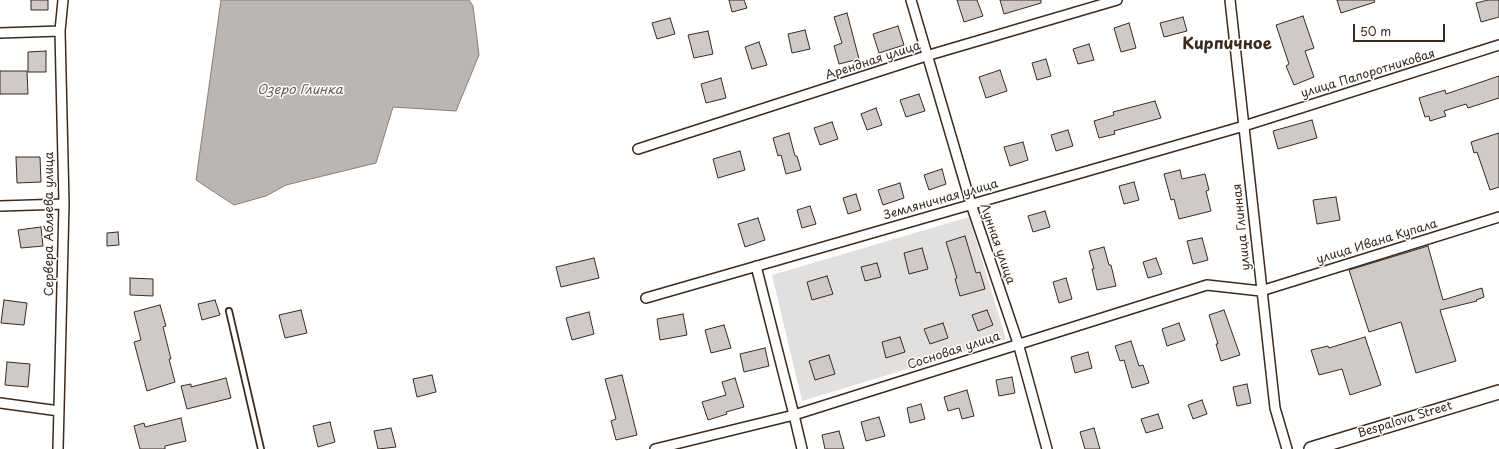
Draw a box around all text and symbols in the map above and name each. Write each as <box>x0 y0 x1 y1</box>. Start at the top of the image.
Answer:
scale bar <box>1355 16 1447 42</box>
text: 50 m <box>1360 22 1391 40</box>
district label: Кирпичное <box>1182 35 1272 55</box>
street label: Арендная улица <box>824 39 922 83</box>
street label: улица Папоротниковая <box>1299 47 1437 101</box>
water label: Озеро Глинка <box>257 82 343 98</box>
street label: Сервера Абляева улица <box>43 152 57 296</box>
street label: Земляничная улица <box>882 177 1000 223</box>
street label: улица Глинная <box>1230 183 1254 271</box>
street label: Лунная улица <box>976 202 1018 286</box>
street label: улица Ивана Купала <box>1315 217 1439 267</box>
street label: Сосновая улица <box>906 329 1002 373</box>
street label: Bespalova Street <box>1356 399 1454 441</box>

